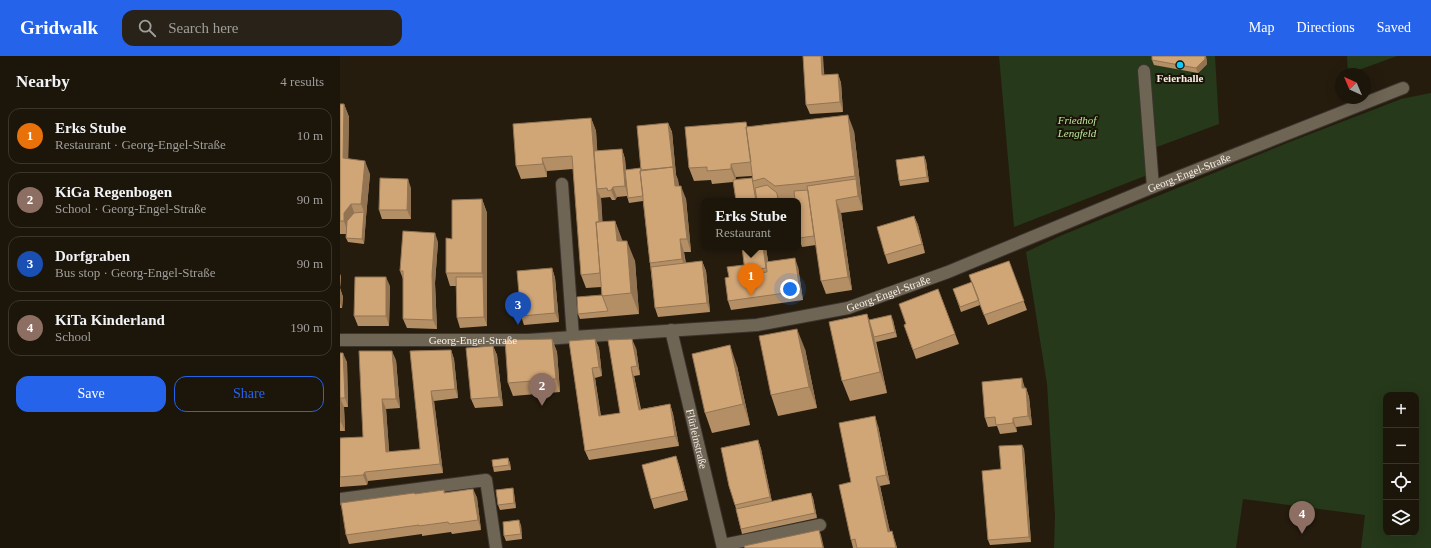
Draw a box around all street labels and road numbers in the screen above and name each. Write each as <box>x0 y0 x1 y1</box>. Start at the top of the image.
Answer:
street label: Georg-Engel-Straße <box>1146 151 1232 195</box>
street label: Georg-Engel-Straße <box>845 273 932 314</box>
street label: Georg-Engel-Straße <box>429 334 517 346</box>
street label: Flürleinstraße <box>684 408 710 470</box>

